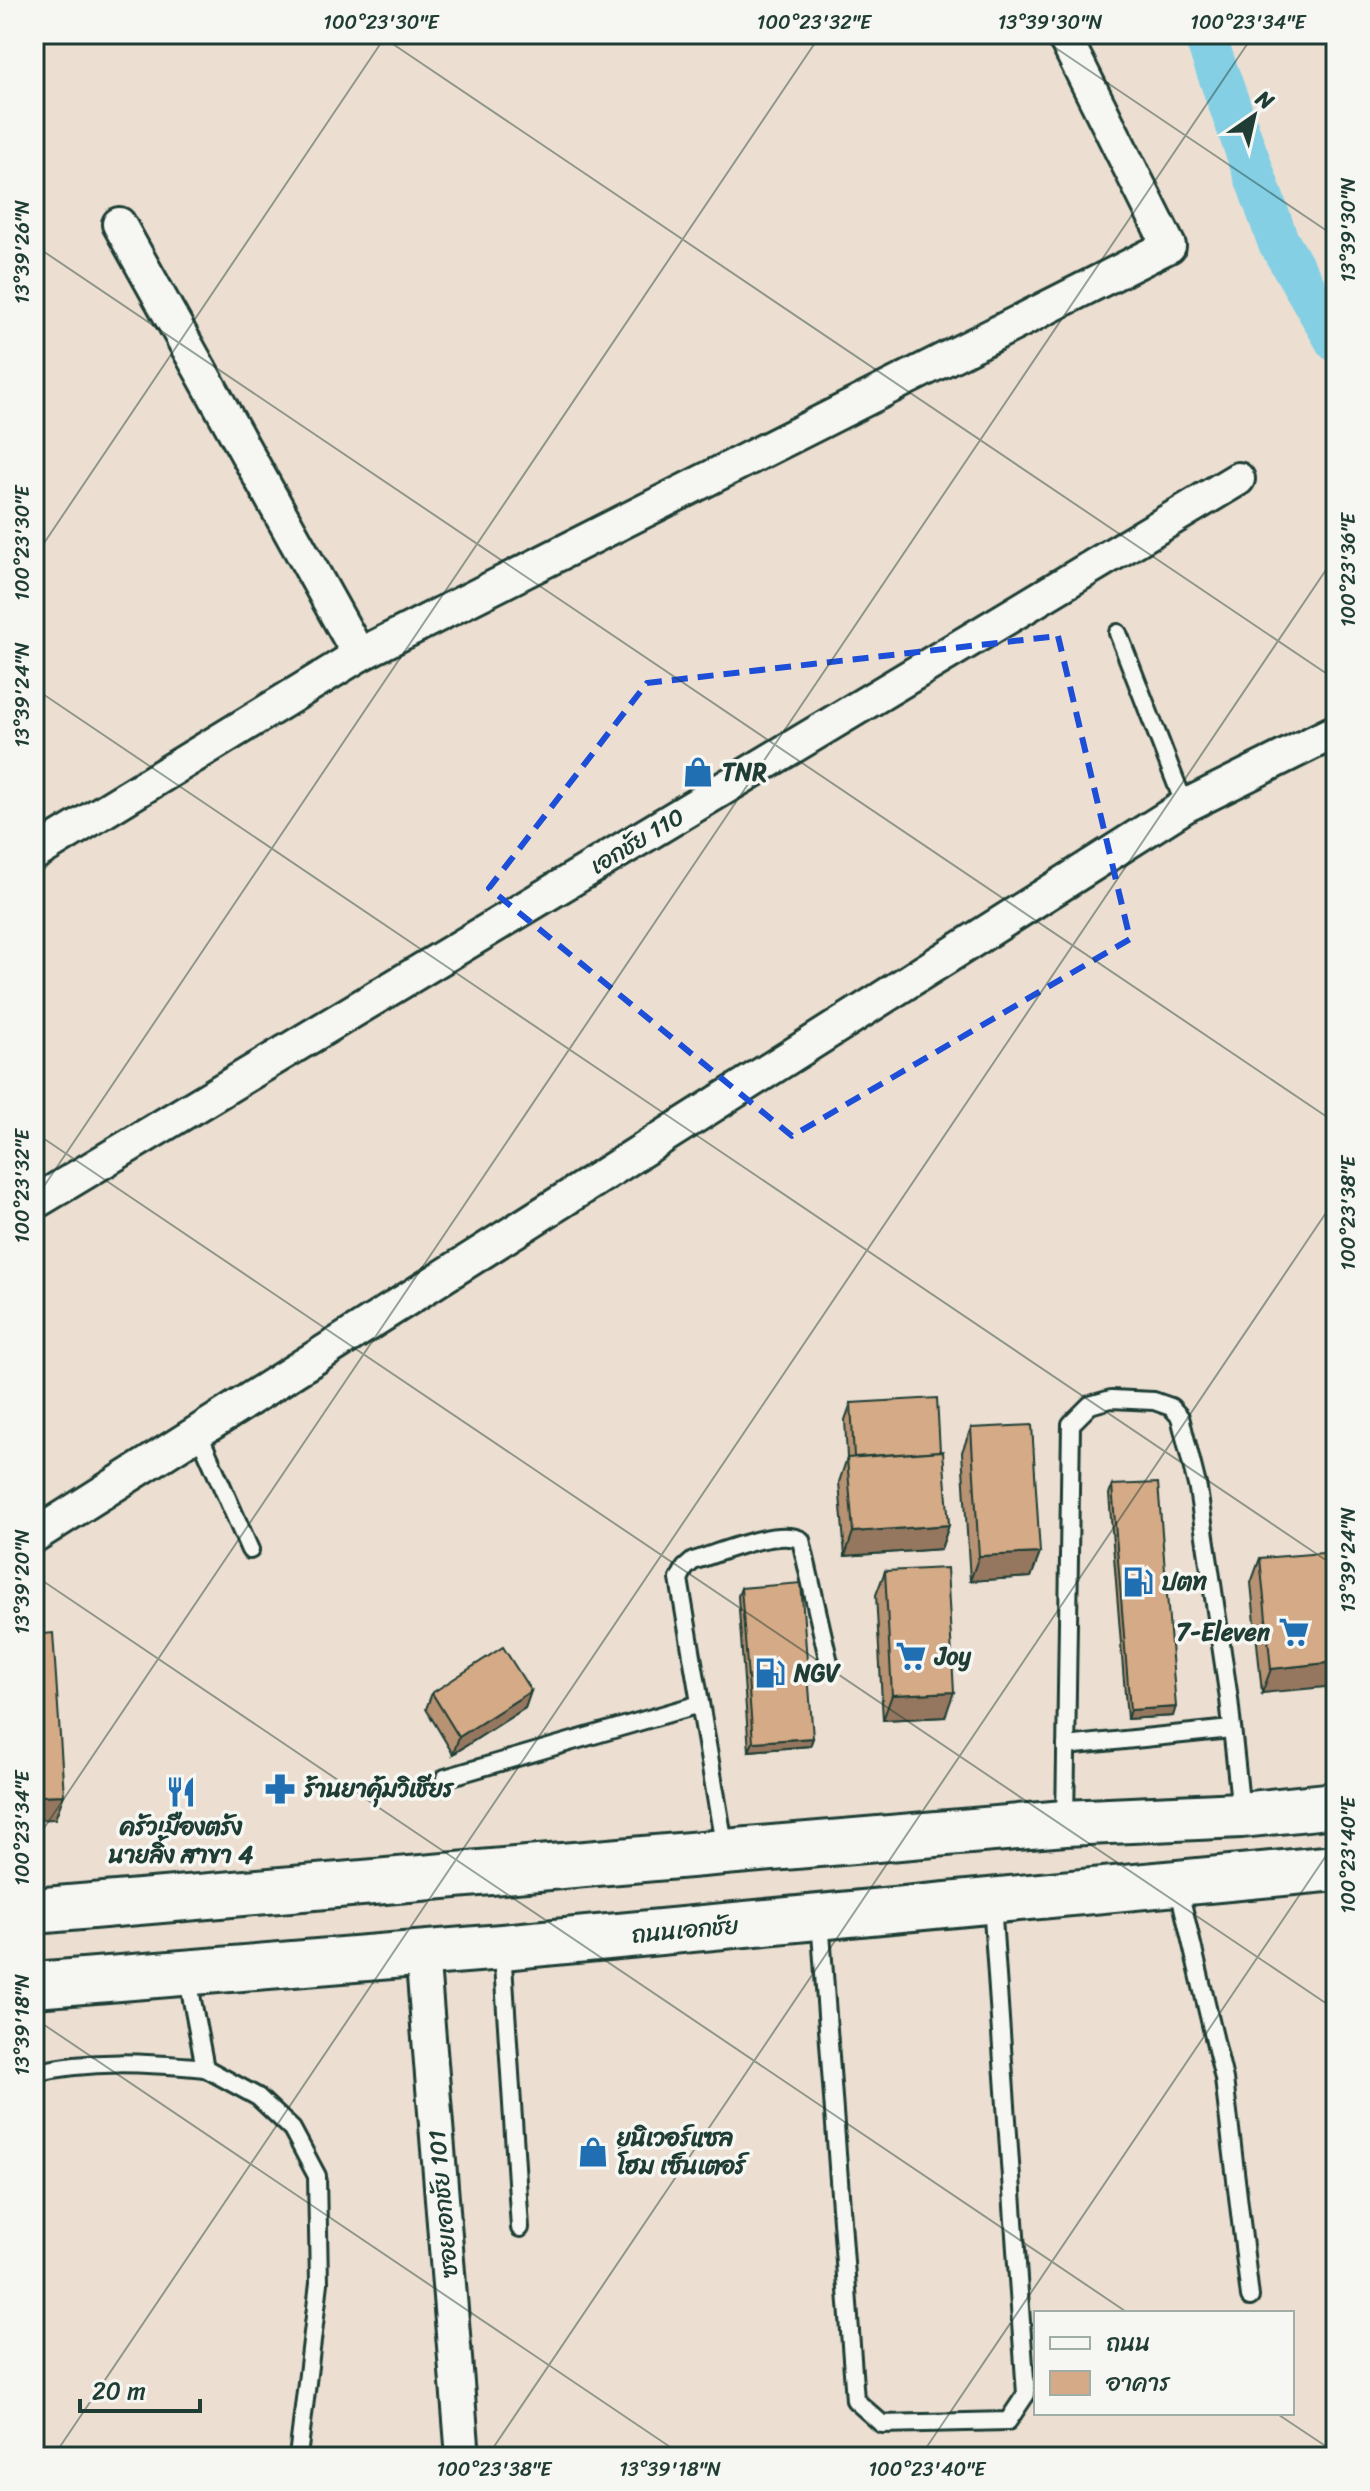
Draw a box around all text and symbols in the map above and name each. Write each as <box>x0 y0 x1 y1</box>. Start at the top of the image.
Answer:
text: 100°23'30"E <box>323 5 441 40</box>
text: 100°23'32"E <box>757 5 873 40</box>
text: 13°39'30"N <box>998 5 1102 40</box>
text: 100°23'34"E <box>1190 5 1308 40</box>
north arrow <box>1214 76 1294 156</box>
text: N <box>1247 79 1283 121</box>
text: 13°39'30"N <box>1331 178 1366 282</box>
text: 13°39'26"N <box>5 200 40 304</box>
text: 100°23'30"E <box>5 483 40 601</box>
text: 100°23'36"E <box>1331 511 1366 627</box>
text: 13°39'24"N <box>5 642 40 748</box>
place label: TNR <box>722 751 767 793</box>
shop icon: TNR <box>681 755 715 789</box>
street label: เอกชัย 110 <box>581 796 693 886</box>
text: 100°23'32"E <box>5 1127 40 1243</box>
text: 100°23'38"E <box>1331 1154 1366 1270</box>
text: 13°39'24"N <box>1331 1507 1366 1613</box>
text: 13°39'20"N <box>5 1529 40 1635</box>
place label: ปตท <box>1161 1561 1207 1603</box>
fuel station icon: ปตท <box>1121 1565 1155 1599</box>
place label: 7-Eleven <box>1176 1611 1270 1653</box>
supermarket icon: 7-Eleven <box>1277 1615 1311 1649</box>
place label: Joy <box>933 1635 971 1677</box>
supermarket icon: Joy <box>894 1639 928 1673</box>
place label: NGV <box>793 1652 842 1694</box>
fuel station icon: NGV <box>753 1656 787 1690</box>
text: 100°23'34"E <box>5 1768 40 1886</box>
place label: ร้านยาคุ้มวิเชียร <box>303 1768 455 1810</box>
pharmacy icon: ร้านยาคุ้มวิเชียร <box>263 1772 297 1806</box>
restaurant icon: ครัวเมืองตรัง นายลิ้ง สาขา 4 <box>164 1775 198 1809</box>
text: 100°23'40"E <box>1331 1795 1366 1913</box>
place label: ครัวเมืองตรัง นายลิ้ง สาขา 4 <box>108 1806 253 1876</box>
street label: ถนนเอกชัย <box>630 1904 740 1956</box>
text: 13°39'18"N <box>5 1974 40 2076</box>
place label: ยูนิเวอร์แซล โฮม เซ็นเตอร์ <box>616 2117 751 2187</box>
street label: ซอยเอกชัย 101 <box>416 2128 470 2280</box>
shop icon: ยูนิเวอร์แซล โฮม เซ็นเตอร์ <box>576 2135 610 2169</box>
legend <box>1034 2311 1294 2415</box>
text: ถนน <box>1106 2322 1151 2364</box>
text: อาคาร <box>1105 2362 1171 2404</box>
scale bar <box>80 2363 200 2413</box>
text: 20 m <box>92 2370 146 2412</box>
text: 100°23'38"E <box>437 2452 553 2487</box>
text: 13°39'18"N <box>619 2452 721 2487</box>
text: 100°23'40"E <box>869 2452 987 2487</box>

